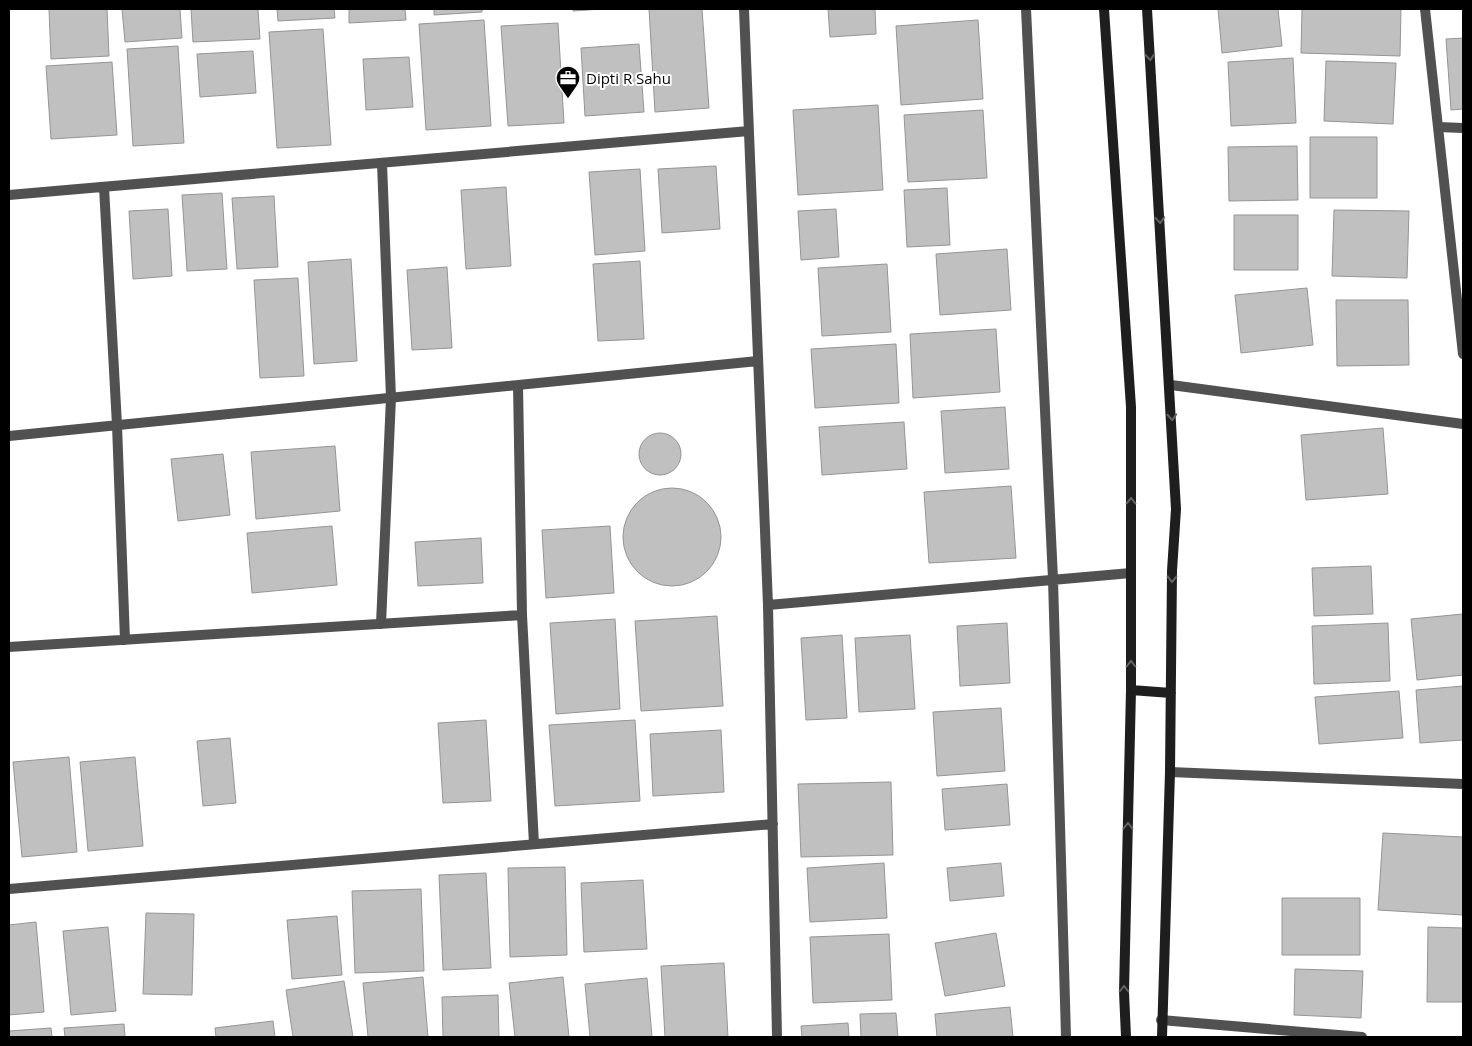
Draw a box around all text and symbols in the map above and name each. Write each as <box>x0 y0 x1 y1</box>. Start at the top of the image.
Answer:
one-way arrow <box>1145 54 1156 62</box>
office icon: Dipti R Sahu <box>555 65 581 99</box>
place label: Dipti R Sahu <box>586 68 671 88</box>
one-way arrow <box>1155 216 1166 224</box>
one-way arrow <box>1167 413 1177 421</box>
one-way arrow <box>1126 497 1136 504</box>
one-way arrow <box>1167 576 1177 583</box>
one-way arrow <box>1126 659 1136 667</box>
one-way arrow <box>1123 822 1133 830</box>
one-way arrow <box>1119 984 1129 992</box>

